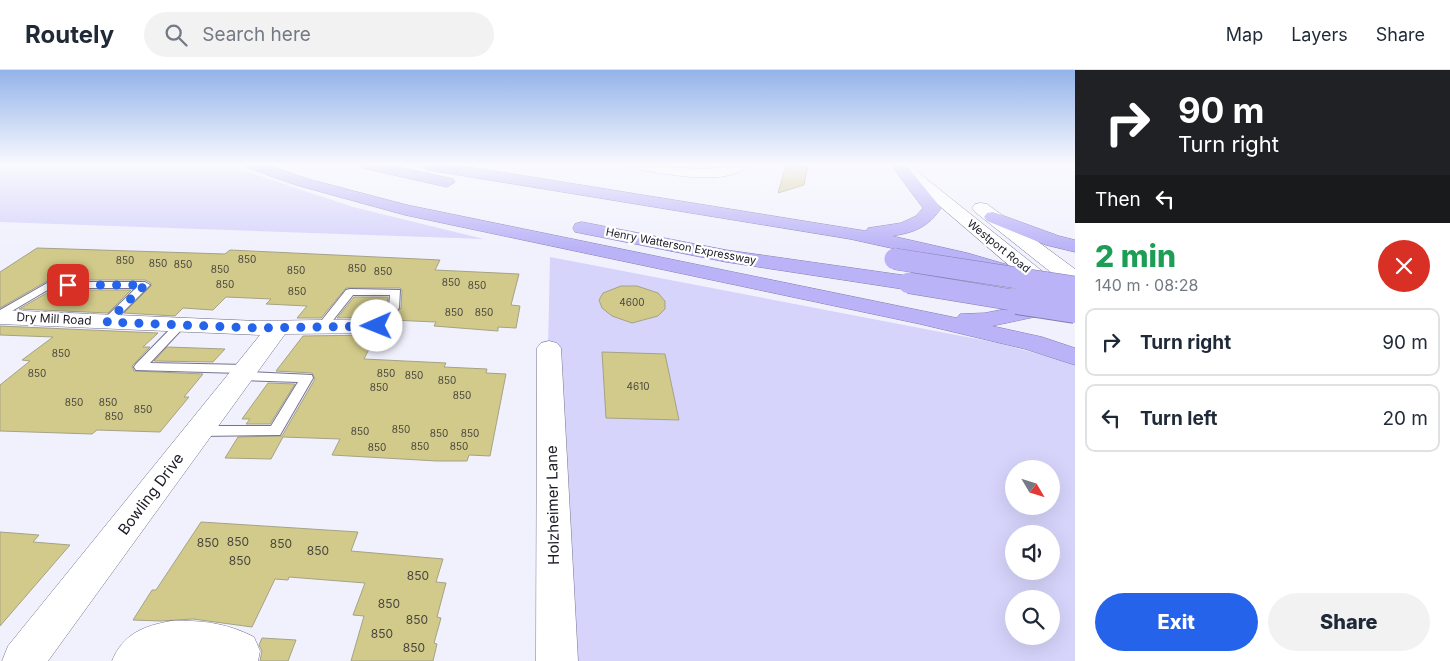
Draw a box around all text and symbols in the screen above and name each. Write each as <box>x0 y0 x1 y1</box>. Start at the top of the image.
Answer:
search box <box>144 12 494 57</box>
text: Routely <box>25 20 114 49</box>
icon: search <box>162 21 190 49</box>
text: Search here <box>202 23 311 46</box>
text: Map <box>1226 24 1263 45</box>
text: Layers <box>1291 24 1348 45</box>
text: Share <box>1376 24 1425 45</box>
text: 90 m <box>1178 89 1265 131</box>
icon: right <box>1095 90 1160 155</box>
text: Turn right <box>1178 131 1279 157</box>
icon: left <box>1151 185 1179 213</box>
text: Then <box>1095 188 1141 211</box>
street label: Westport Road <box>965 216 1033 276</box>
street label: Henry Watterson Expressway <box>605 225 757 267</box>
text: 2 min <box>1095 238 1176 274</box>
button: close <box>1378 240 1430 292</box>
house number: 850 <box>238 253 256 265</box>
house number: 850 <box>116 254 134 266</box>
house number: 850 <box>149 257 167 269</box>
house number: 850 <box>174 258 192 270</box>
house number: 850 <box>348 262 366 274</box>
house number: 850 <box>211 263 229 275</box>
pin <box>47 264 89 306</box>
house number: 850 <box>287 264 305 276</box>
house number: 850 <box>374 265 392 277</box>
icon: arrive <box>54 271 82 299</box>
text: 140 m · 08:28 <box>1095 275 1198 295</box>
house number: 850 <box>442 276 460 288</box>
house number: 850 <box>216 278 234 290</box>
house number: 850 <box>468 279 486 291</box>
house number: 850 <box>288 285 306 297</box>
house number: 4600 <box>619 296 645 308</box>
position arrow <box>350 299 402 351</box>
house number: 850 <box>445 306 463 318</box>
house number: 850 <box>475 306 493 318</box>
street label: Dry Mill Road <box>16 309 92 328</box>
icon: right <box>1097 328 1125 356</box>
text: Turn right <box>1140 331 1231 354</box>
text: 90 m <box>1382 331 1428 354</box>
house number: 850 <box>52 347 70 359</box>
house number: 850 <box>28 367 46 379</box>
house number: 850 <box>377 367 395 379</box>
house number: 850 <box>405 369 423 381</box>
house number: 850 <box>438 374 456 386</box>
house number: 4610 <box>626 380 650 392</box>
house number: 850 <box>370 381 388 393</box>
house number: 850 <box>453 389 471 401</box>
house number: 850 <box>65 396 83 408</box>
house number: 850 <box>99 396 117 408</box>
house number: 850 <box>134 403 152 415</box>
icon: left <box>1097 404 1125 432</box>
text: Turn left <box>1140 407 1218 430</box>
text: 20 m <box>1382 407 1428 430</box>
house number: 850 <box>105 410 123 422</box>
house number: 850 <box>392 423 410 435</box>
house number: 850 <box>351 425 369 437</box>
house number: 850 <box>430 427 448 439</box>
house number: 850 <box>461 427 479 439</box>
house number: 850 <box>411 440 429 452</box>
house number: 850 <box>450 440 468 452</box>
house number: 850 <box>368 441 386 453</box>
street label: Holzheimer Lane <box>542 445 563 565</box>
street label: Bowling Drive <box>114 449 188 538</box>
north arrow <box>1005 460 1060 515</box>
map controls <box>1005 460 1060 645</box>
button: sound <box>1005 525 1060 580</box>
house number: 850 <box>227 534 249 549</box>
house number: 850 <box>197 535 219 550</box>
house number: 850 <box>270 536 292 551</box>
house number: 850 <box>307 543 329 558</box>
house number: 850 <box>229 553 251 568</box>
house number: 850 <box>407 568 429 583</box>
button: search <box>1005 590 1060 645</box>
button: Exit <box>1095 593 1258 651</box>
button: Share <box>1268 593 1430 651</box>
house number: 850 <box>378 596 400 611</box>
house number: 850 <box>406 612 428 627</box>
house number: 850 <box>371 626 393 641</box>
house number: 850 <box>403 640 425 655</box>

